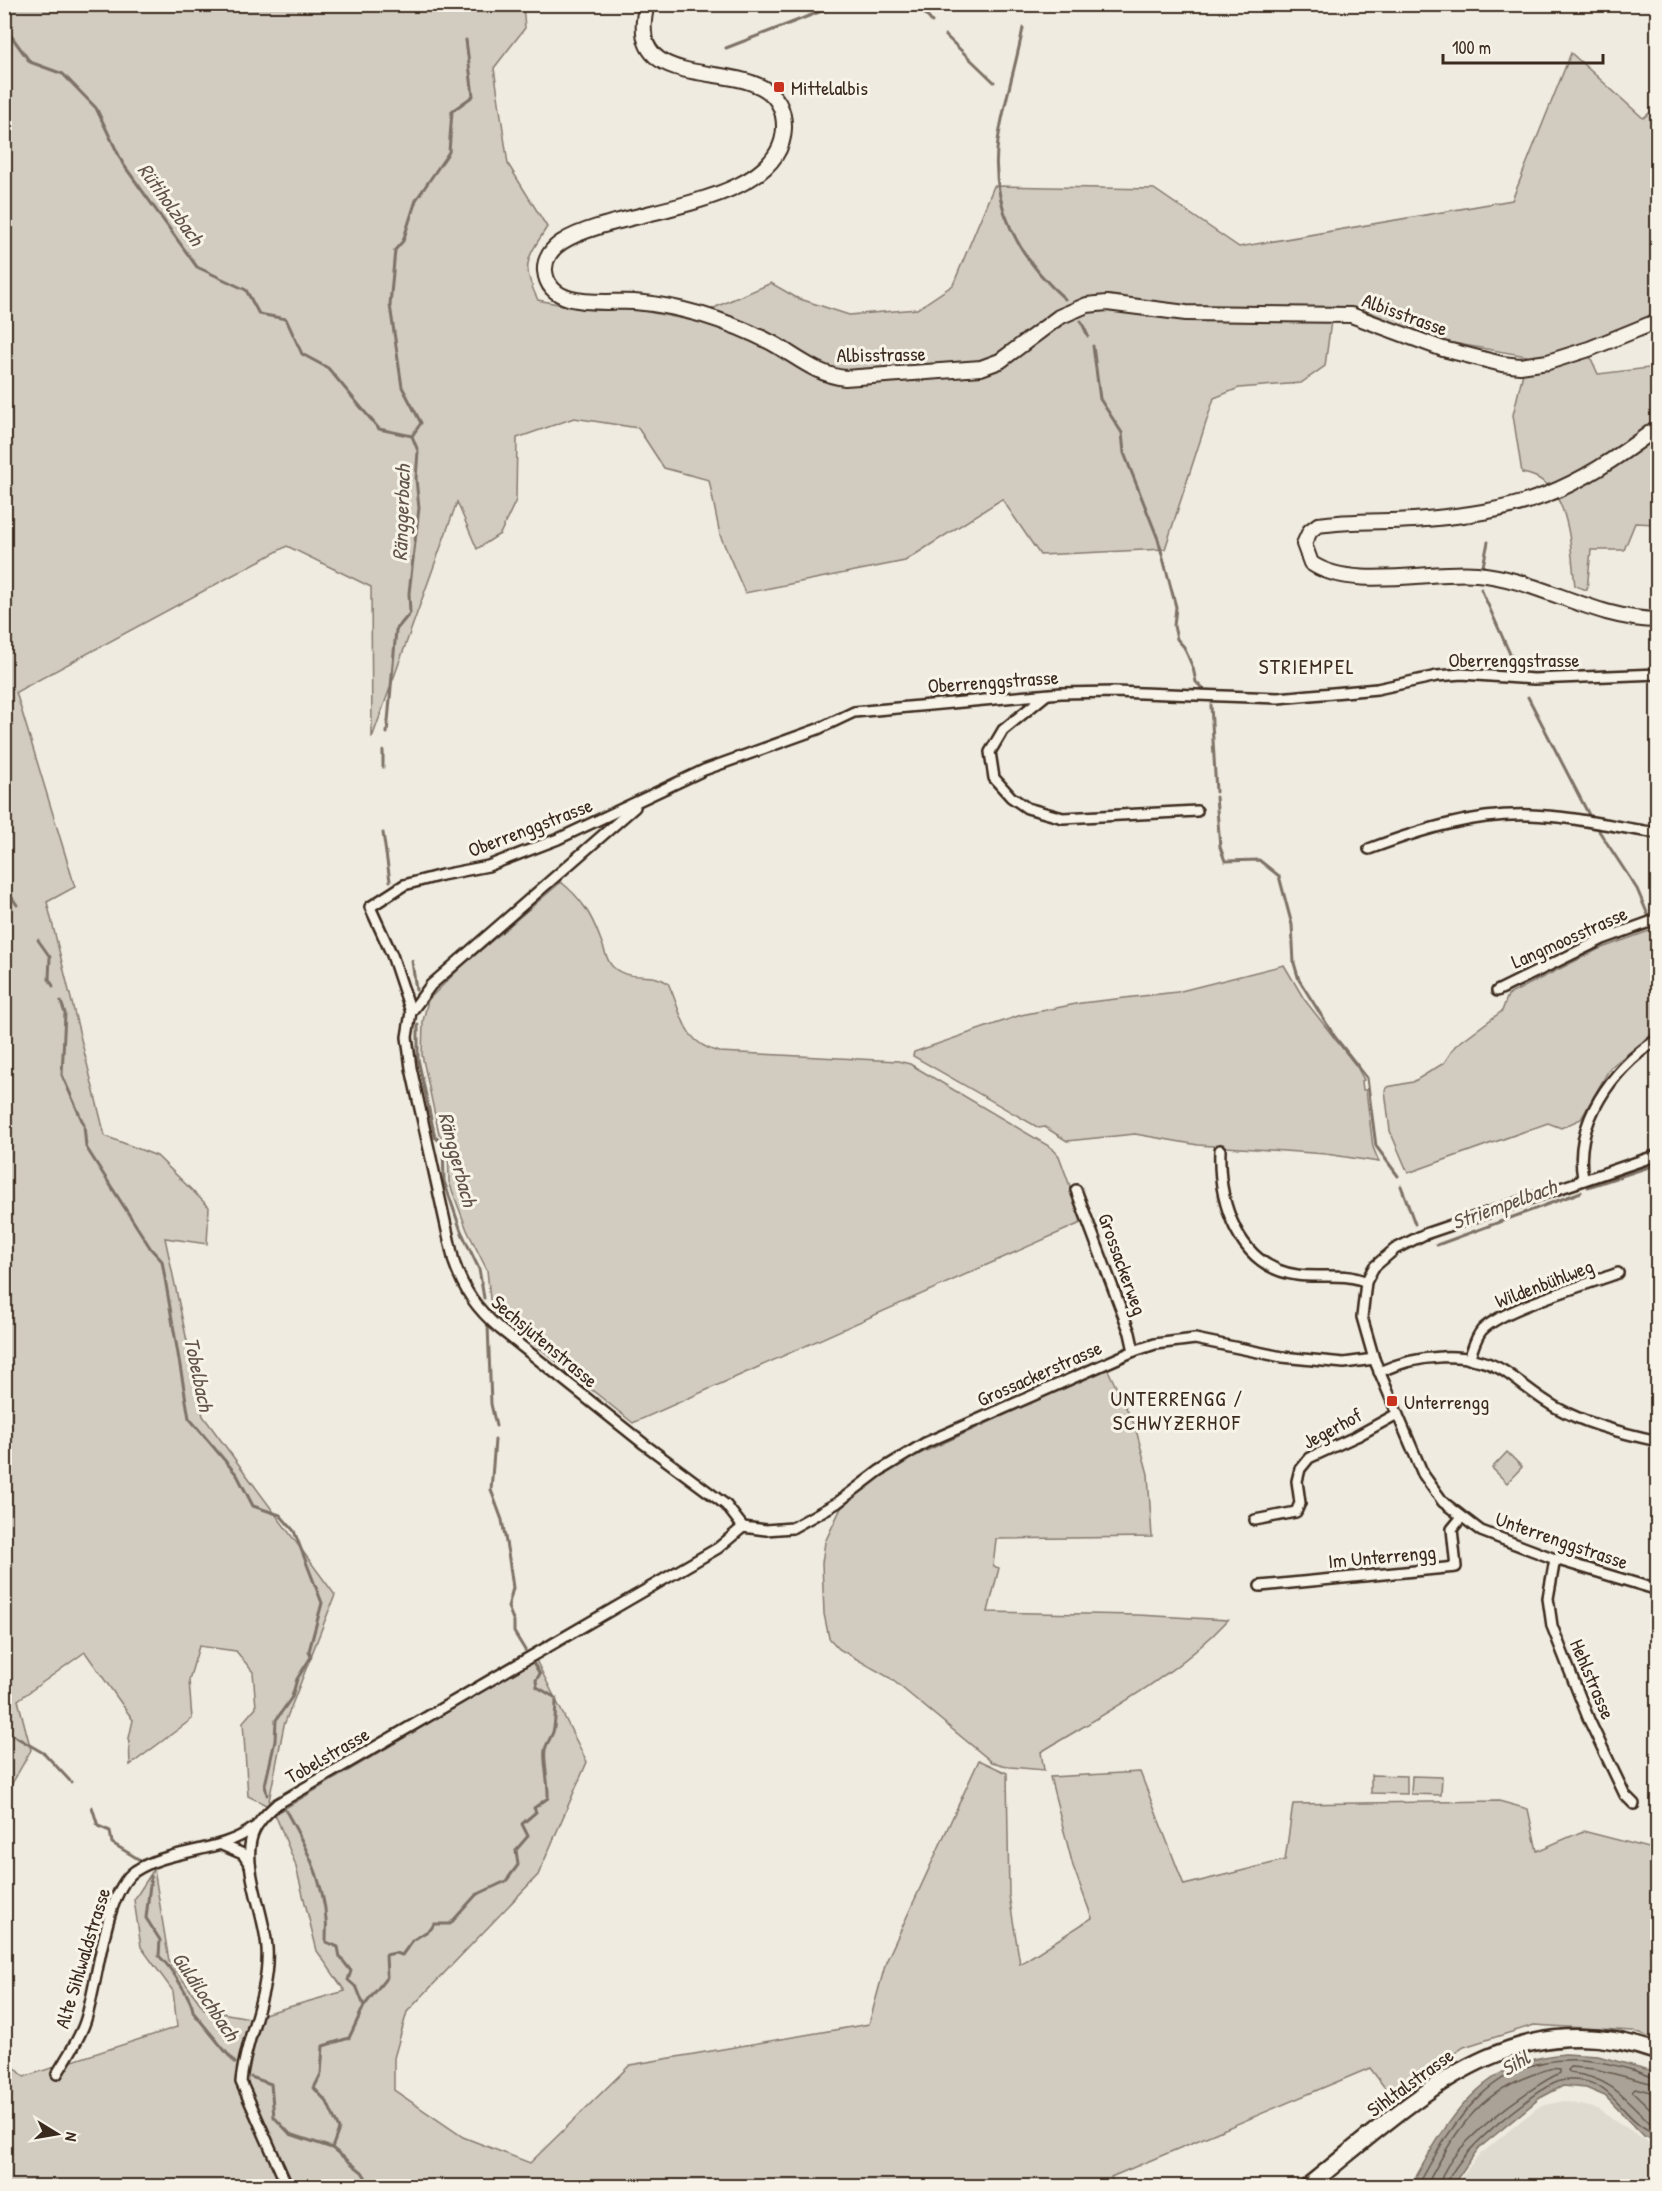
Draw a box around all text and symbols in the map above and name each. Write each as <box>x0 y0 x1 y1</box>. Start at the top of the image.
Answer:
scale bar <box>1443 27 1604 65</box>
text: 100 m <box>1452 35 1491 60</box>
place label: Mittelalbis <box>791 74 868 101</box>
marker: Mittelalbis <box>772 80 786 94</box>
water label: Rütiholzbach <box>131 157 212 252</box>
street label: Albisstrasse <box>1359 286 1451 342</box>
street label: Albisstrasse <box>836 340 926 368</box>
water label: Ränggerbach <box>385 463 417 562</box>
street label: Oberrenggstrasse <box>1449 646 1580 673</box>
district label: STRIEMPEL <box>1259 652 1355 681</box>
street label: Oberrenggstrasse <box>927 663 1059 699</box>
street label: Oberrenggstrasse <box>464 791 596 863</box>
street label: Langmoosstrasse <box>1507 899 1631 975</box>
water label: Ränggerbach <box>432 1109 485 1210</box>
water label: Striempelbach <box>1448 1171 1561 1236</box>
street label: Grossackerweg <box>1092 1209 1154 1319</box>
street label: Wildenbühlweg <box>1491 1252 1597 1314</box>
street label: Sechsjutenstrasse <box>486 1289 604 1393</box>
street label: Grossackerstrasse <box>972 1333 1106 1413</box>
water label: Tobelbach <box>177 1334 221 1415</box>
district label: UNTERRENGG / SCHWYZERHOF <box>1110 1384 1244 1437</box>
place label: Unterrengg <box>1404 1388 1489 1415</box>
marker: Unterrengg <box>1385 1394 1399 1408</box>
street label: Jegerhof <box>1298 1401 1366 1455</box>
street label: Unterrenggstrasse <box>1492 1505 1632 1575</box>
street label: Im Unterrengg <box>1327 1538 1437 1574</box>
street label: Hehlstrasse <box>1564 1635 1622 1723</box>
street label: Tobelstrasse <box>280 1720 374 1790</box>
street label: Alte Sihlwaldstrasse <box>48 1884 116 2032</box>
water label: Guldilochbach <box>166 1946 247 2047</box>
street label: Sihltalstrasse <box>1361 2041 1459 2123</box>
water label: Sihl <box>1495 2042 1536 2083</box>
north arrow <box>27 2104 87 2164</box>
text: N <box>60 2131 83 2144</box>

